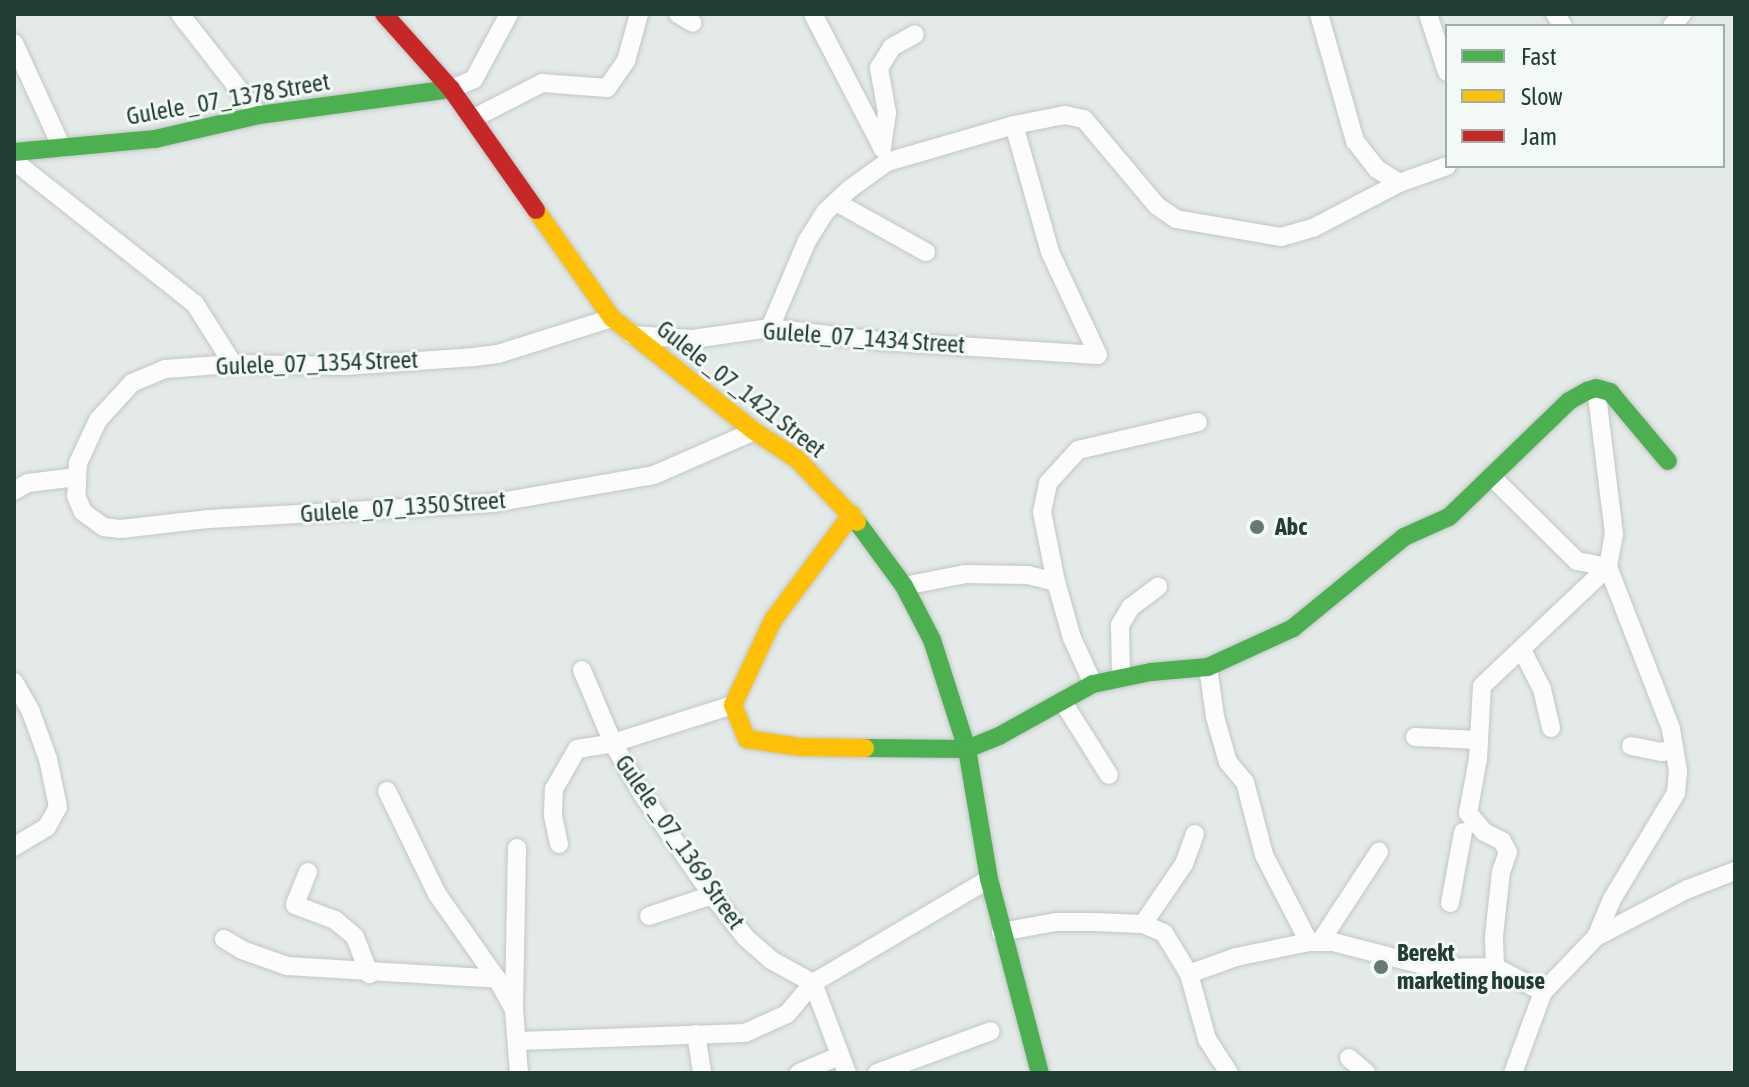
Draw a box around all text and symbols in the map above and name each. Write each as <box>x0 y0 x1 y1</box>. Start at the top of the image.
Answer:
legend <box>1445 24 1725 168</box>
text: Fast <box>1521 43 1557 70</box>
street label: Gulele _07_1378 Street <box>124 67 332 131</box>
text: Slow <box>1521 83 1563 110</box>
text: Jam <box>1521 123 1557 150</box>
street label: Gulele _07_1421 Street <box>651 314 831 464</box>
street label: Gulele_07_1434 Street <box>762 317 966 359</box>
street label: Gulele_07_1354 Street <box>215 345 419 381</box>
street label: Gulele _07_1350 Street <box>299 485 507 529</box>
place label: Abc <box>1275 513 1307 541</box>
marker: Abc <box>1246 516 1268 538</box>
street label: Gulele _07_1369 Street <box>609 749 751 935</box>
place label: Berekt marketing house <box>1397 939 1545 995</box>
marker: Berekt marketing house <box>1372 958 1390 976</box>

